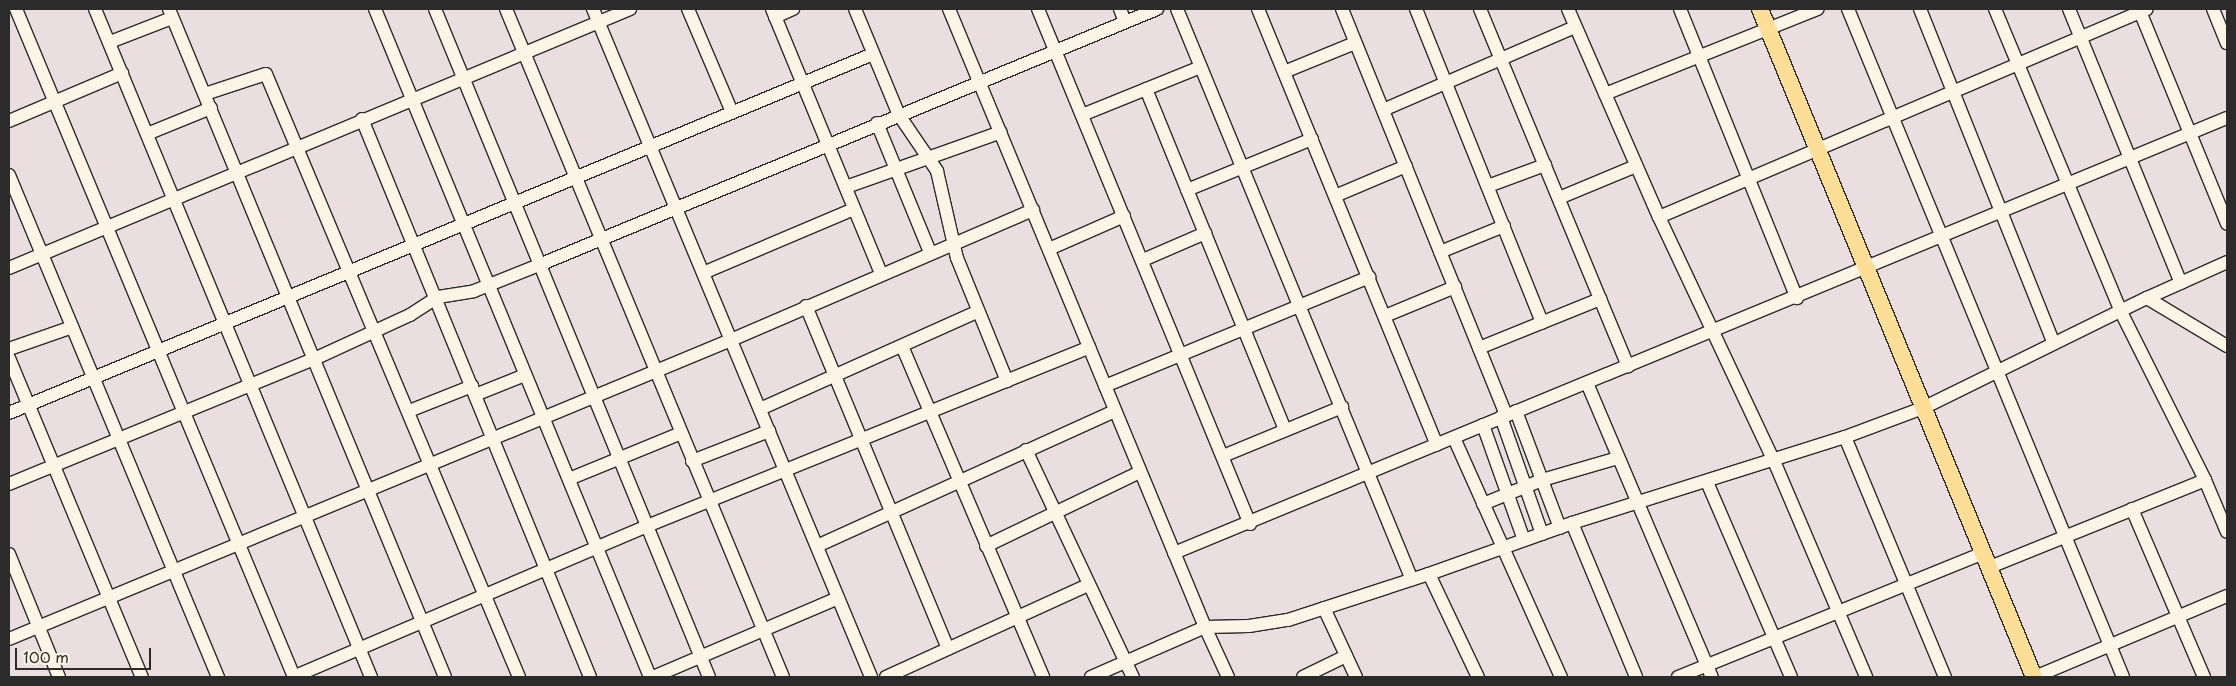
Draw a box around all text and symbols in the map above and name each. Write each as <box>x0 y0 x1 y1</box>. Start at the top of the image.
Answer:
scale bar <box>18 638 154 670</box>
text: 100 m <box>23 645 69 668</box>

